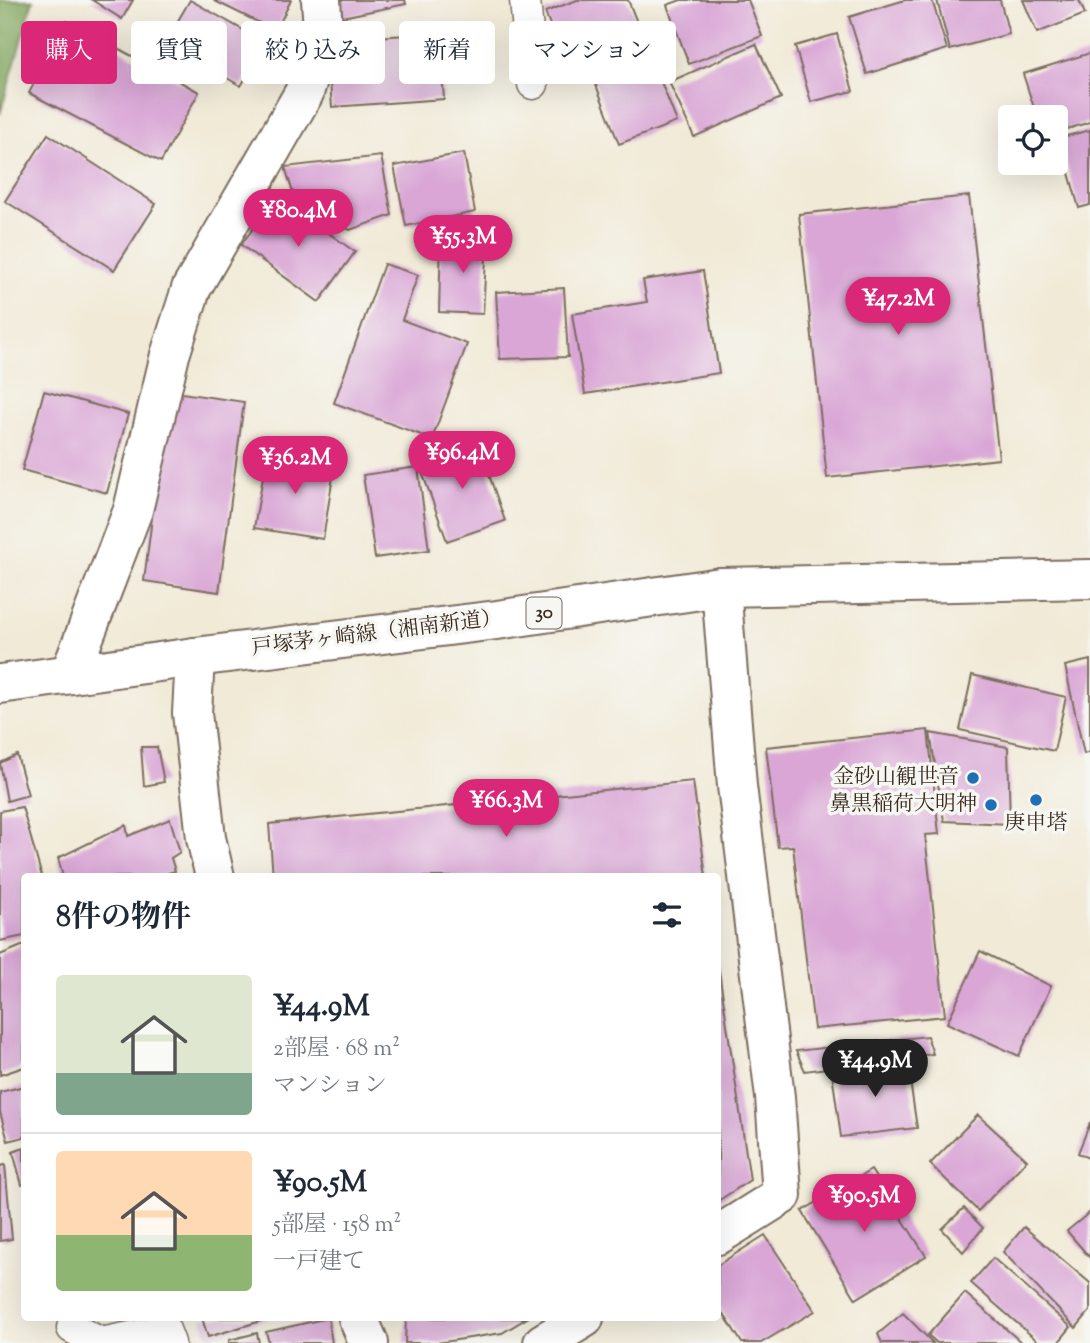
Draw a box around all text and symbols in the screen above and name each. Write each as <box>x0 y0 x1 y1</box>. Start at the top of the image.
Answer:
chip: 購入 <box>21 21 117 84</box>
chip: 賃貸 <box>131 21 227 84</box>
chip: 絞り込み <box>241 21 385 84</box>
chip: 新着 <box>399 21 495 84</box>
chip: マンション <box>509 21 676 84</box>
map controls <box>998 105 1068 175</box>
button: locate <box>998 105 1068 175</box>
pin: ¥80.4M <box>241 190 355 249</box>
text: ¥80.4M <box>259 195 337 228</box>
pin: ¥55.3M <box>406 216 520 275</box>
text: ¥55.3M <box>430 221 496 254</box>
pin: ¥47.2M <box>841 278 955 337</box>
text: ¥47.2M <box>861 283 935 316</box>
pin: ¥96.4M <box>405 432 519 491</box>
pin: ¥36.2M <box>238 436 352 496</box>
text: ¥96.4M <box>424 437 500 470</box>
text: ¥36.2M <box>259 442 331 475</box>
road number: 30 <box>526 598 562 628</box>
street label: 戸塚茅ヶ崎線（湘南新道） <box>250 604 504 664</box>
place label: 金砂山観世音 <box>833 763 959 793</box>
marker: 金砂山観世音 <box>965 770 981 786</box>
pin: ¥66.3M <box>449 780 563 839</box>
text: ¥66.3M <box>469 785 543 818</box>
place label: 鼻黒稲荷大明神 <box>830 790 977 820</box>
marker: 庚申塔 <box>1028 792 1044 808</box>
marker: 鼻黒稲荷大明神 <box>983 797 999 813</box>
place label: 庚申塔 <box>1005 809 1068 839</box>
icon: filters <box>648 896 686 934</box>
text: 8件の物件 <box>56 897 191 940</box>
text: ¥44.9M <box>273 986 370 1029</box>
icon: home <box>112 1003 196 1087</box>
text: 2部屋 · 68 m² <box>273 1033 400 1066</box>
pin: ¥44.9M <box>818 1040 932 1099</box>
text: ¥44.9M <box>838 1045 912 1078</box>
text: マンション <box>273 1070 387 1103</box>
text: ¥90.5M <box>273 1162 367 1205</box>
pin: ¥90.5M <box>807 1174 921 1234</box>
icon: home <box>112 1179 196 1263</box>
text: ¥90.5M <box>828 1180 900 1213</box>
text: 5部屋 · 158 m² <box>273 1209 401 1242</box>
text: 一戸建て <box>273 1246 365 1279</box>

